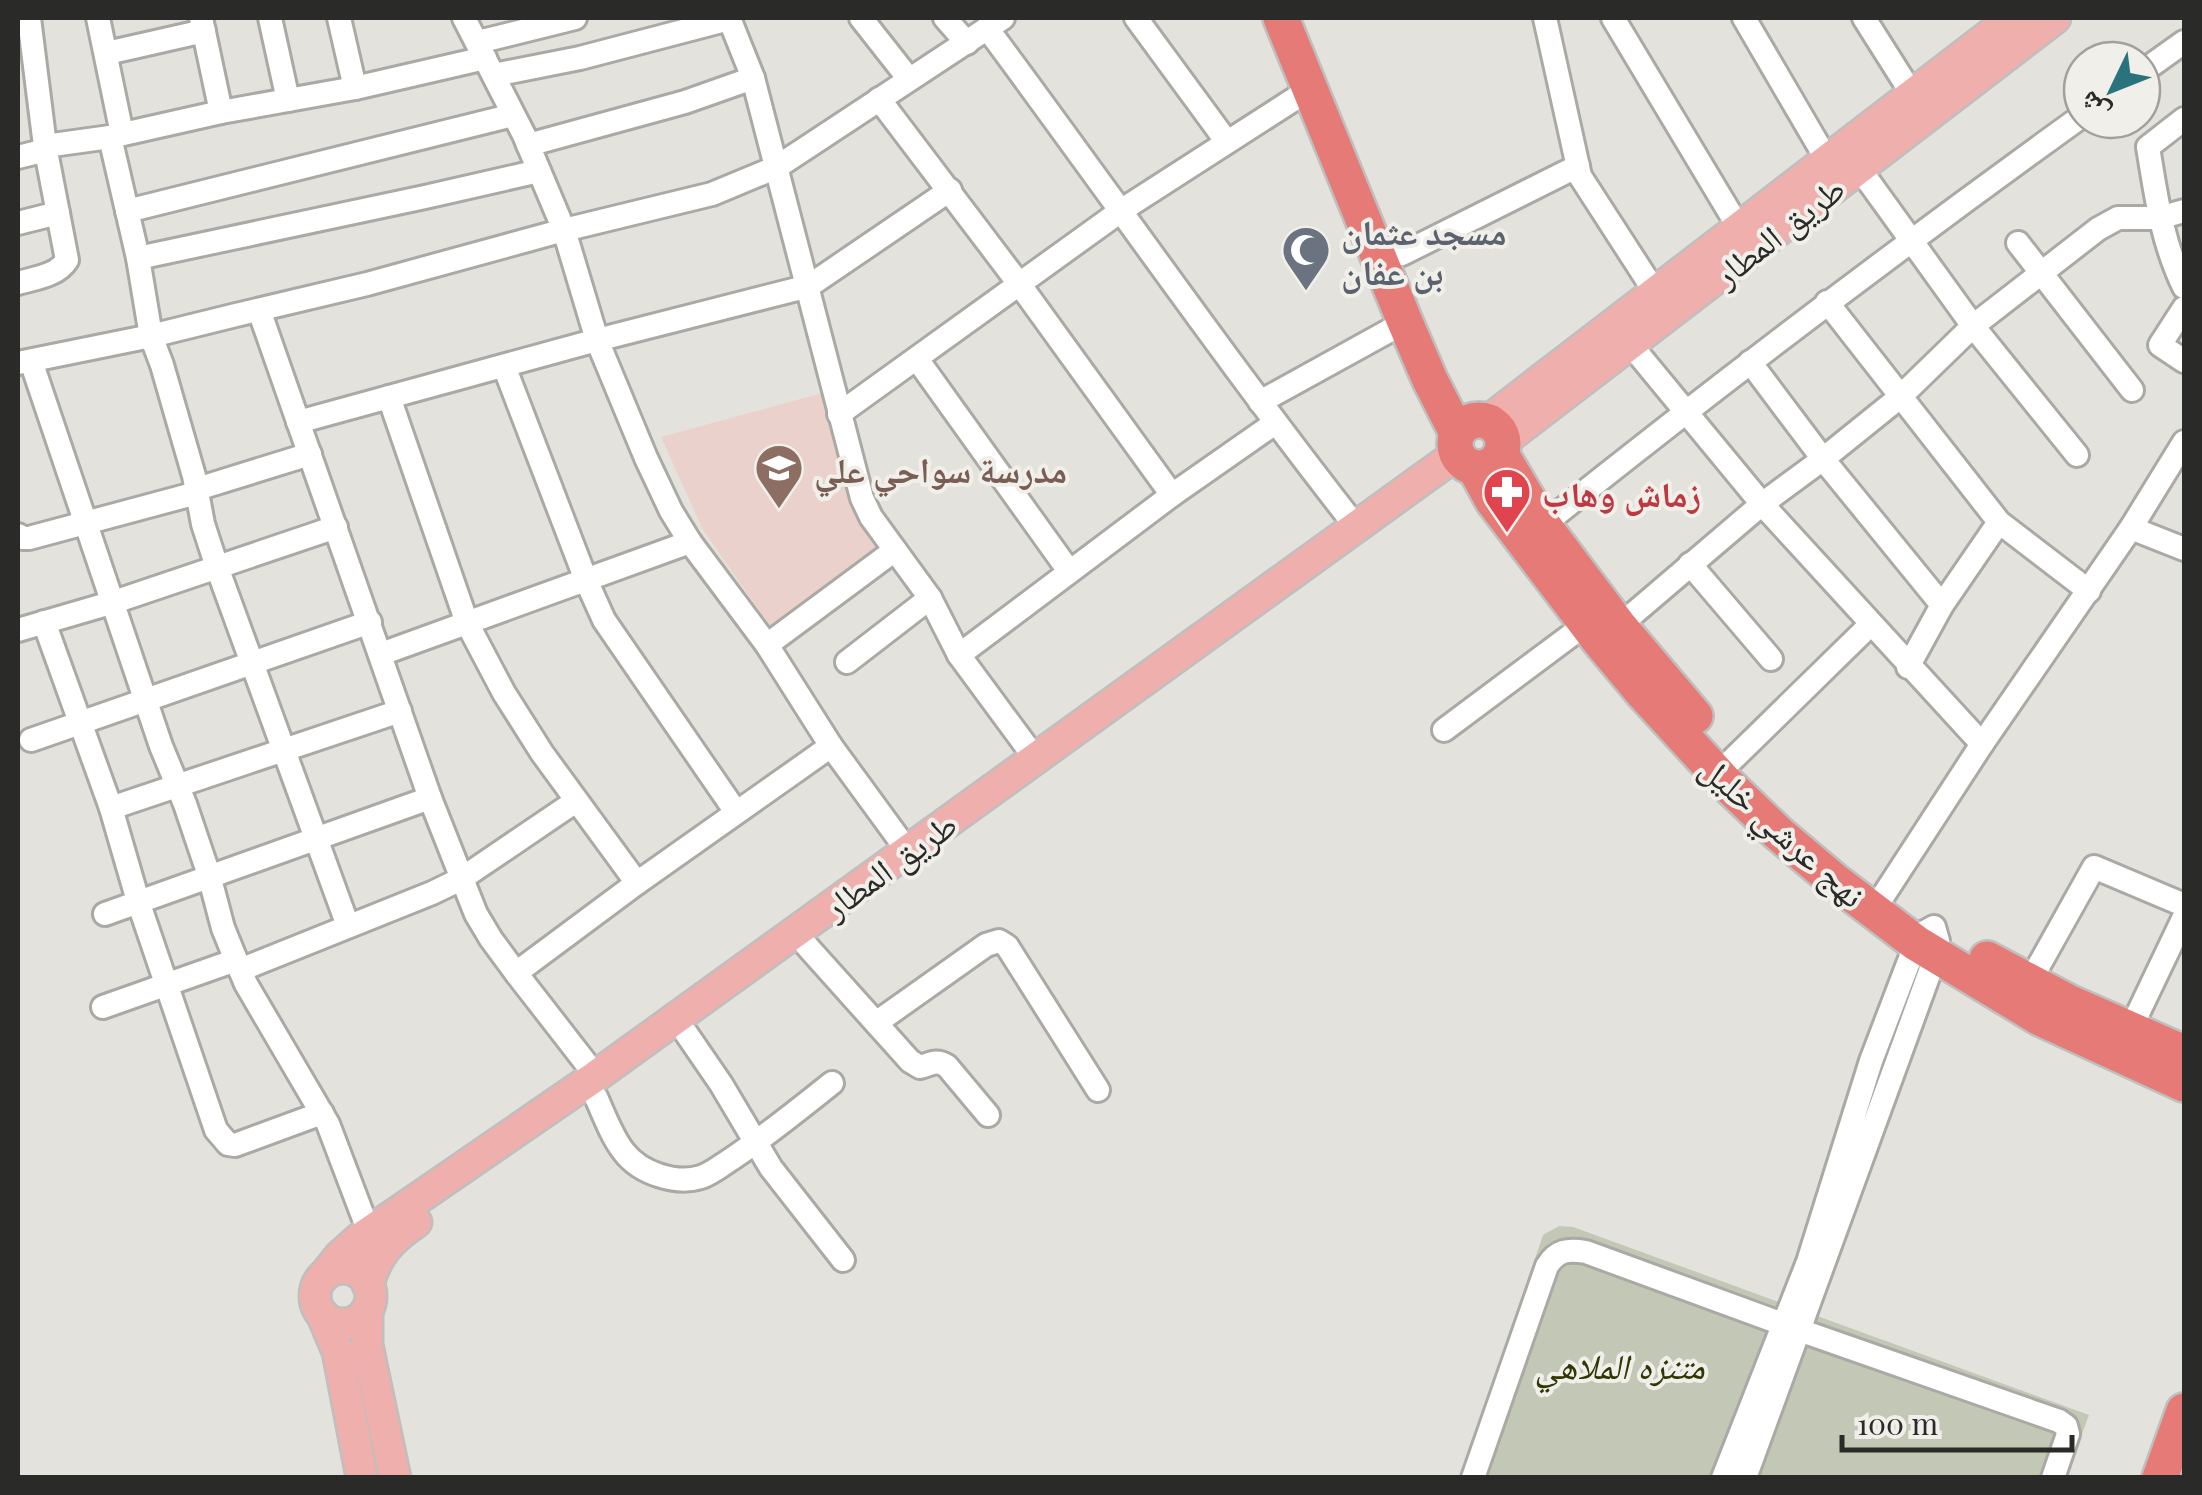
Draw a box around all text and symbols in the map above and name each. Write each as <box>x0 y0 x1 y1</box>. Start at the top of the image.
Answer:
north arrow <box>2062 40 2162 140</box>
text: ش <box>2069 85 2116 132</box>
street label: طريق المطار <box>1702 164 1854 297</box>
place label: مسجد عثمان بن عفان <box>1341 207 1506 295</box>
mosque icon: مسجد عثمان بن عفان <box>1280 224 1332 292</box>
school or university icon: مدرسة سواحي علي <box>753 442 805 510</box>
place label: مدرسة سواحي علي <box>814 445 1067 498</box>
pharmacy icon: زماش وهاب <box>1481 466 1533 534</box>
place label: زماش وهاب <box>1542 469 1701 516</box>
street label: نهج عرشي خليل <box>1687 743 1877 922</box>
street label: طريق المطار <box>812 799 966 929</box>
park label: متنزه الملاهي <box>1535 1341 1705 1394</box>
scale bar <box>1842 1390 2072 1452</box>
text: 100 m <box>1857 1403 1939 1443</box>

